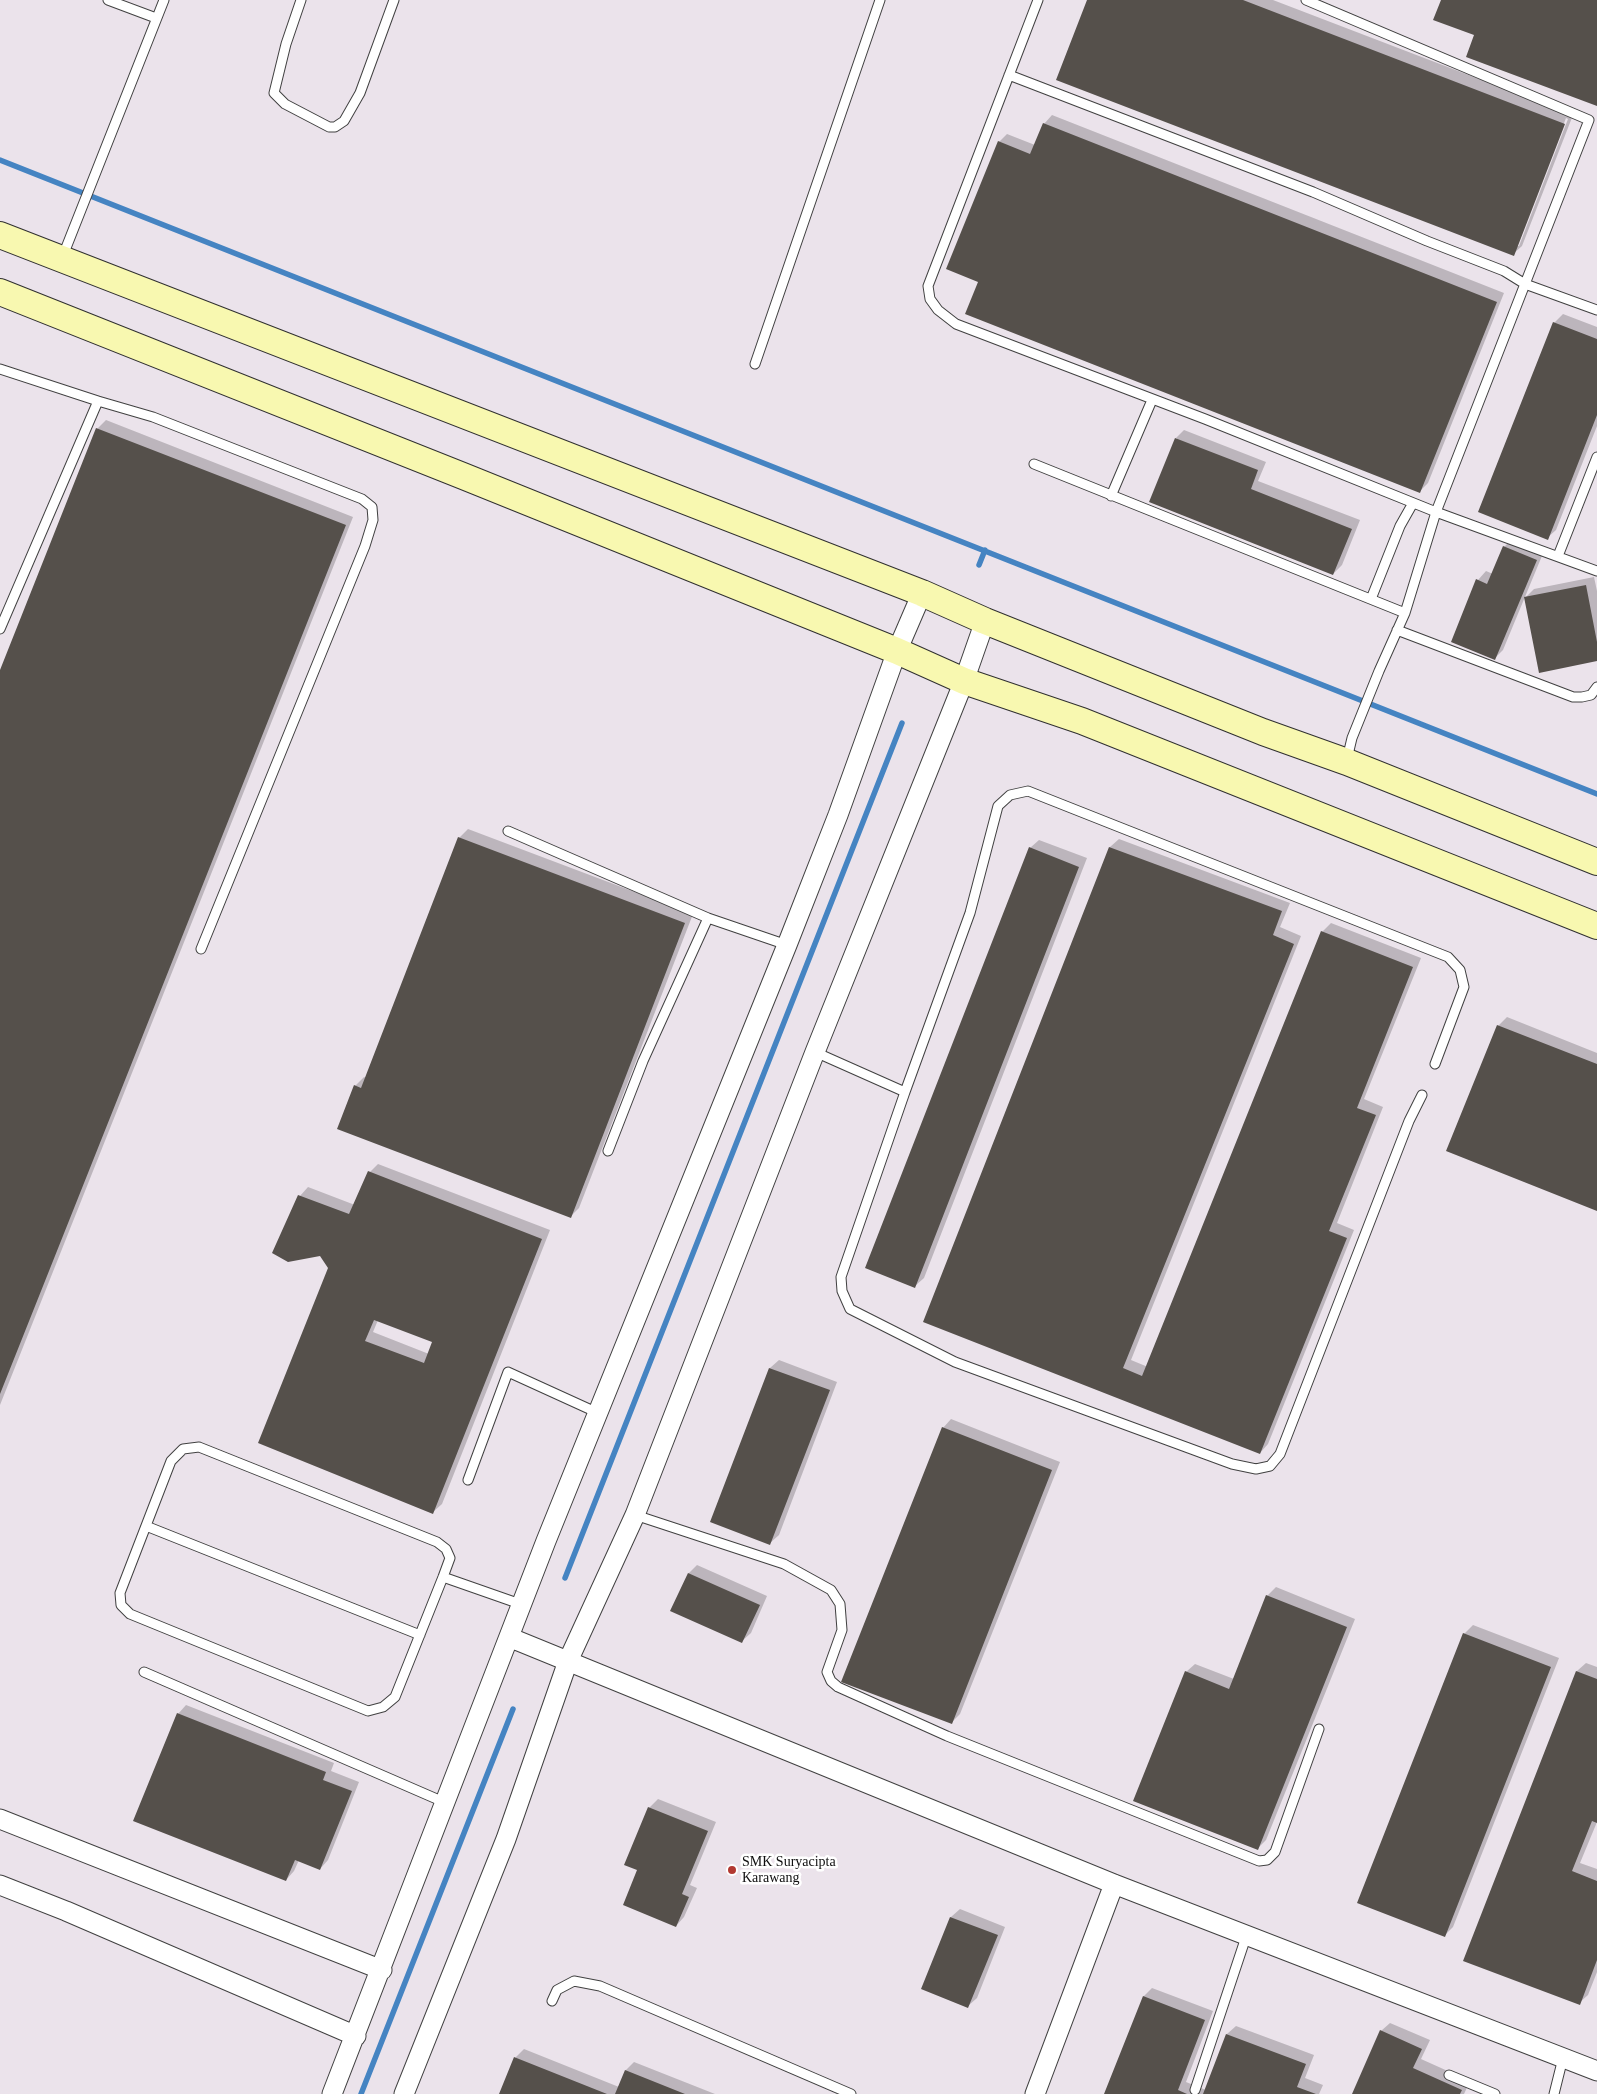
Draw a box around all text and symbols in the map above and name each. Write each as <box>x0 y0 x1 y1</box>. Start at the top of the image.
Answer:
place label: SMK Suryacipta Karawang <box>742 1854 836 1886</box>
marker: SMK Suryacipta Karawang <box>726 1864 738 1876</box>

